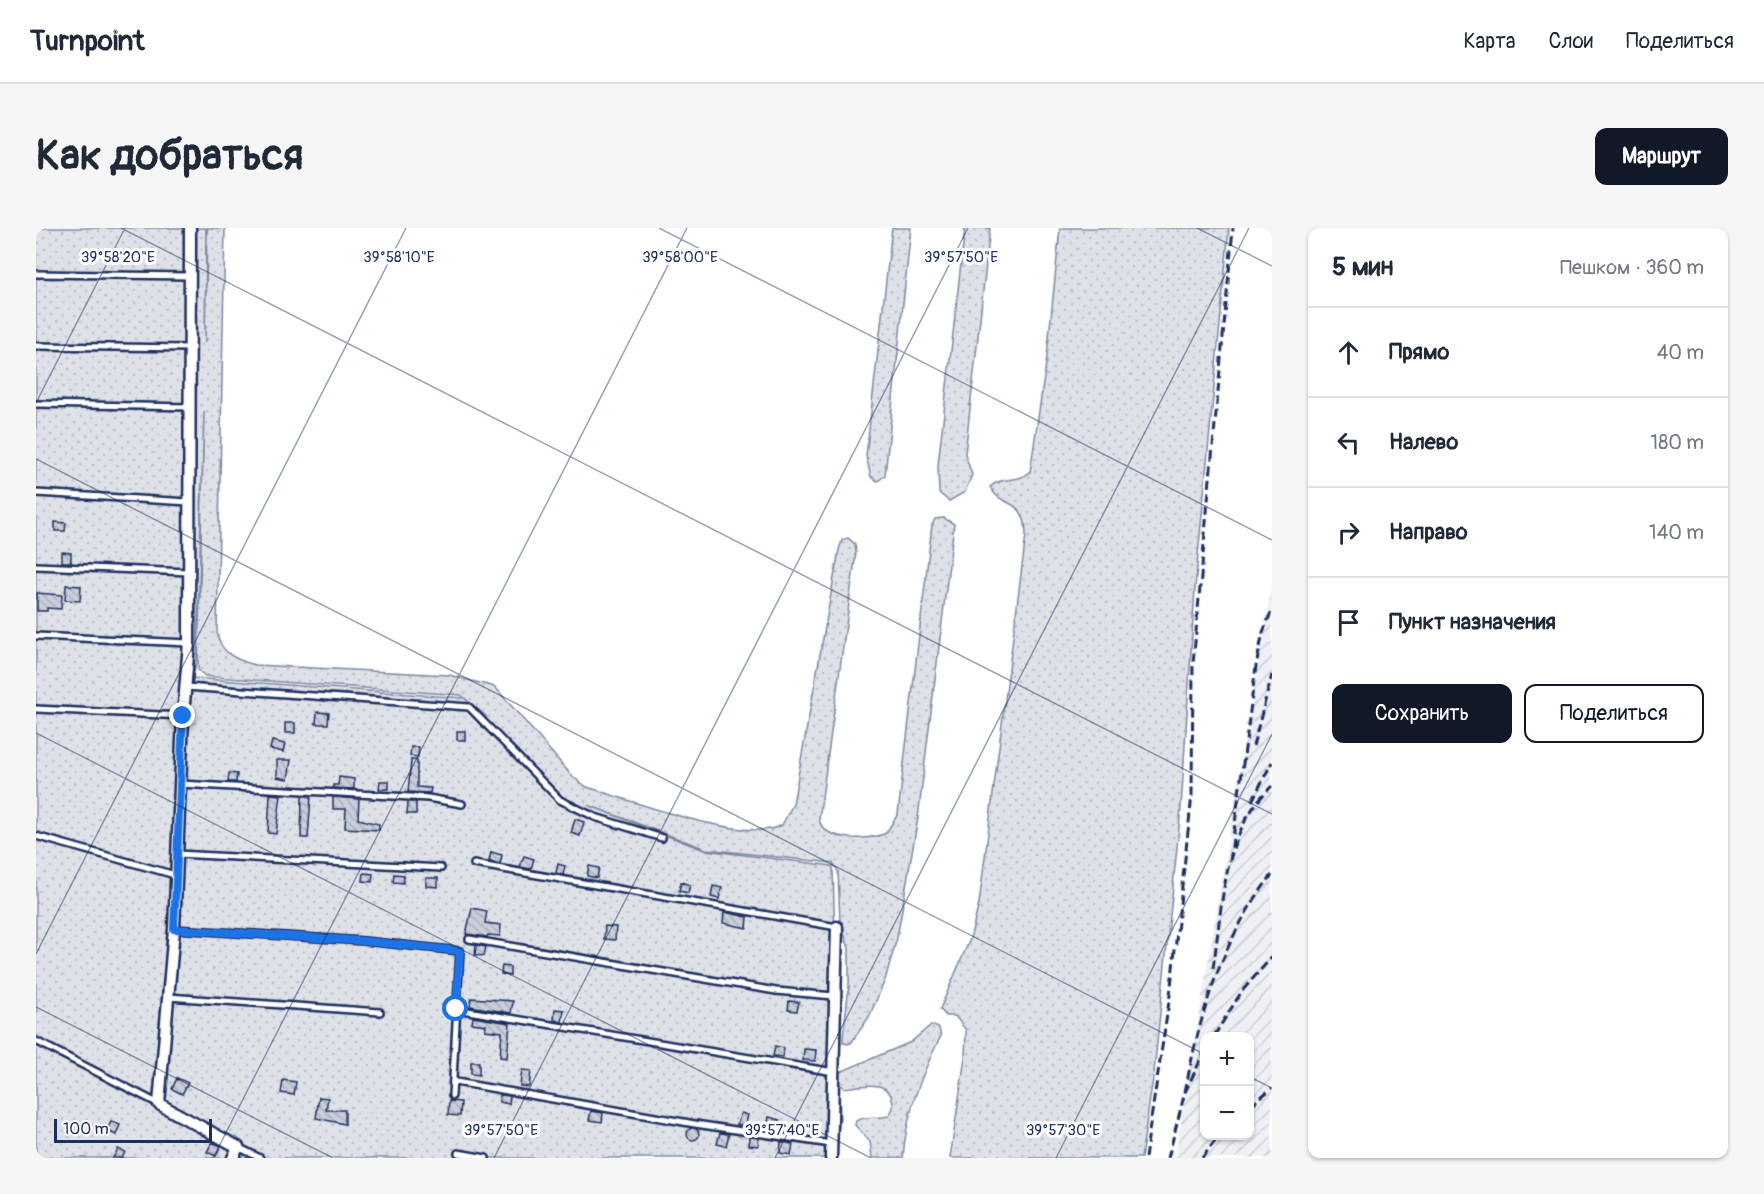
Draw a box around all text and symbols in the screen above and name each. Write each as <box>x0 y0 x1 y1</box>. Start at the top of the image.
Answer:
text: Turnpoint <box>30 24 144 59</box>
text: Карта <box>1463 28 1515 55</box>
text: Слои <box>1548 28 1593 55</box>
text: Поделиться <box>1626 28 1734 55</box>
button: Маршрут <box>1595 128 1728 185</box>
text: Как добраться <box>36 130 303 182</box>
text: 39°58'20"E <box>81 248 155 267</box>
text: 39°58'10"E <box>363 248 435 267</box>
text: 39°58'00"E <box>642 248 718 267</box>
text: 39°57'50"E <box>924 248 998 267</box>
text: 5 мин <box>1332 251 1393 283</box>
text: Пешком · 360 m <box>1560 255 1704 280</box>
icon: ahead <box>1332 336 1365 369</box>
text: Прямо <box>1389 338 1449 366</box>
text: 40 m <box>1657 340 1704 365</box>
icon: left <box>1332 426 1365 459</box>
text: Налево <box>1389 428 1458 456</box>
text: 180 m <box>1650 430 1704 455</box>
icon: right <box>1332 516 1365 549</box>
text: Направо <box>1389 518 1468 546</box>
text: 140 m <box>1649 520 1704 545</box>
icon: arrive <box>1332 606 1365 639</box>
text: Пункт назначения <box>1389 608 1556 636</box>
button: Сохранить <box>1332 684 1512 743</box>
button: Поделиться <box>1524 684 1704 743</box>
route end <box>169 702 195 728</box>
route start <box>442 995 468 1021</box>
map controls <box>1200 1032 1254 1140</box>
button: + <box>1200 1032 1254 1086</box>
button: − <box>1200 1086 1254 1140</box>
scale bar <box>54 1116 212 1144</box>
text: 100 m <box>63 1119 109 1139</box>
text: 39°57'50"E <box>464 1121 538 1140</box>
text: 39°57'40"E <box>745 1121 819 1140</box>
text: 39°57'30"E <box>1026 1121 1100 1140</box>

